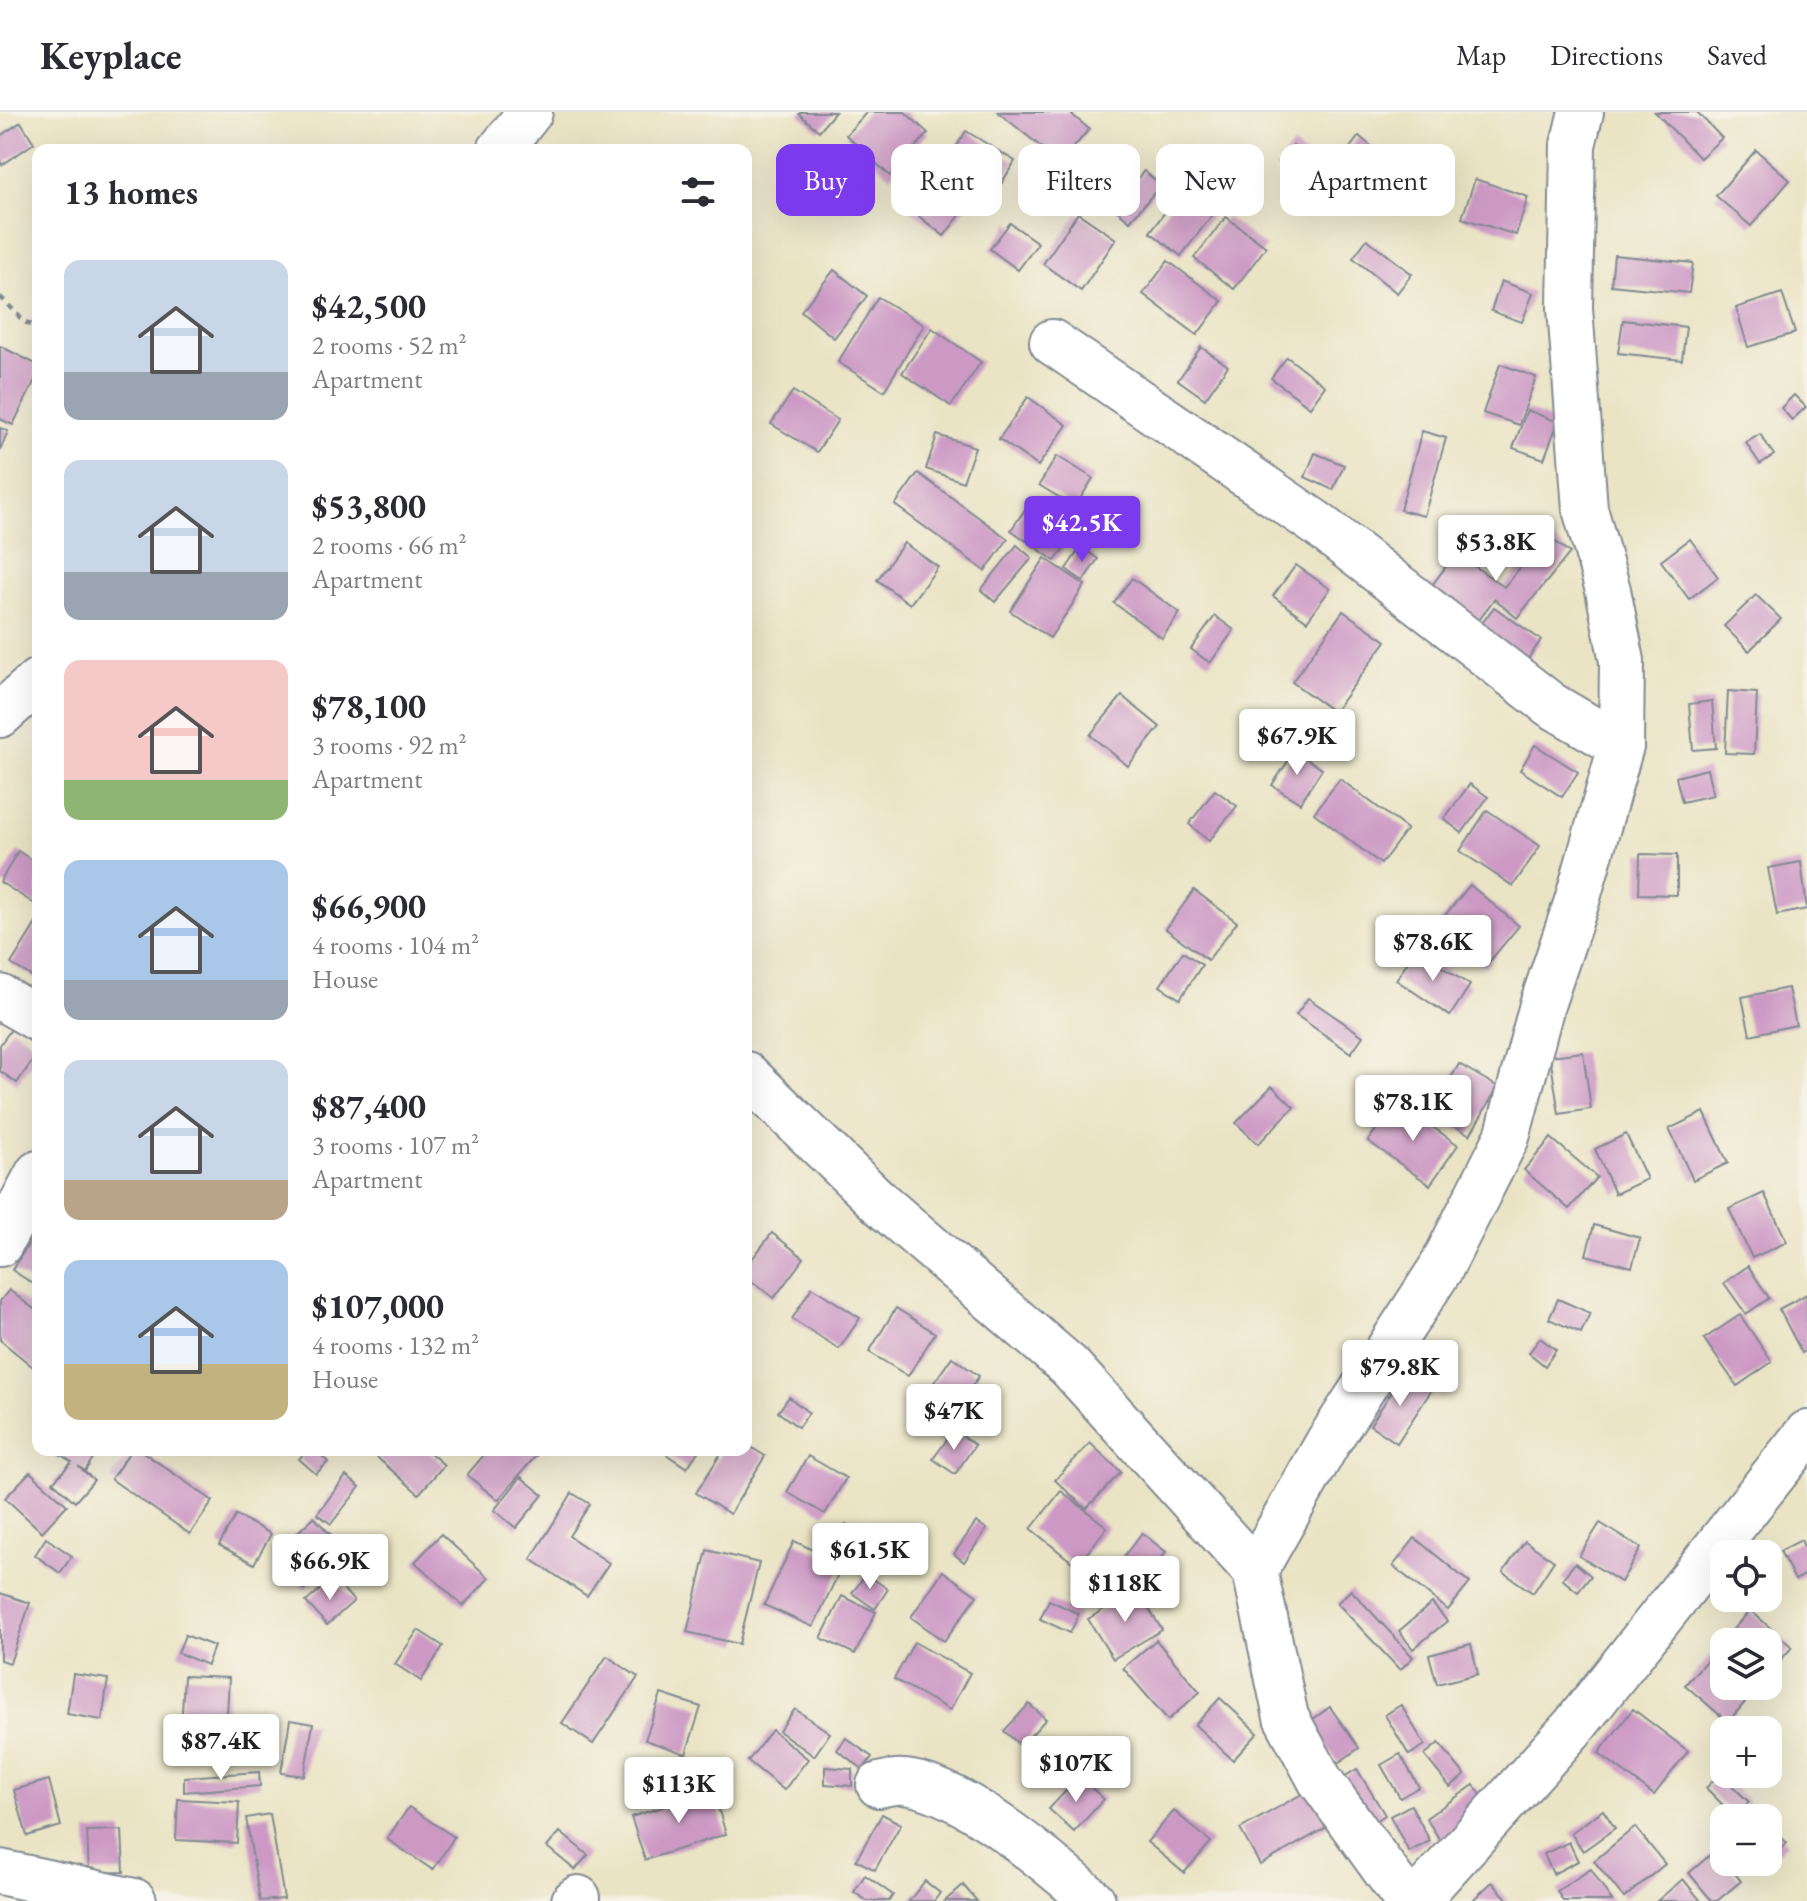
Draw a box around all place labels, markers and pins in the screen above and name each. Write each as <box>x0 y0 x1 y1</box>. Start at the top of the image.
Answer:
pin: $42.5K <box>1017 496 1147 564</box>
pin: $53.8K <box>1431 515 1561 583</box>
pin: $67.9K <box>1232 709 1362 777</box>
pin: $78.6K <box>1368 915 1498 983</box>
pin: $78.1K <box>1348 1075 1478 1143</box>
pin: $79.8K <box>1335 1340 1465 1408</box>
pin: $47K <box>907 1384 1001 1452</box>
pin: $61.5K <box>805 1523 935 1591</box>
pin: $66.9K <box>265 1534 395 1602</box>
pin: $118K <box>1069 1556 1181 1624</box>
pin: $87.4K <box>156 1714 286 1782</box>
pin: $107K <box>1020 1736 1132 1804</box>
pin: $113K <box>623 1757 735 1825</box>

